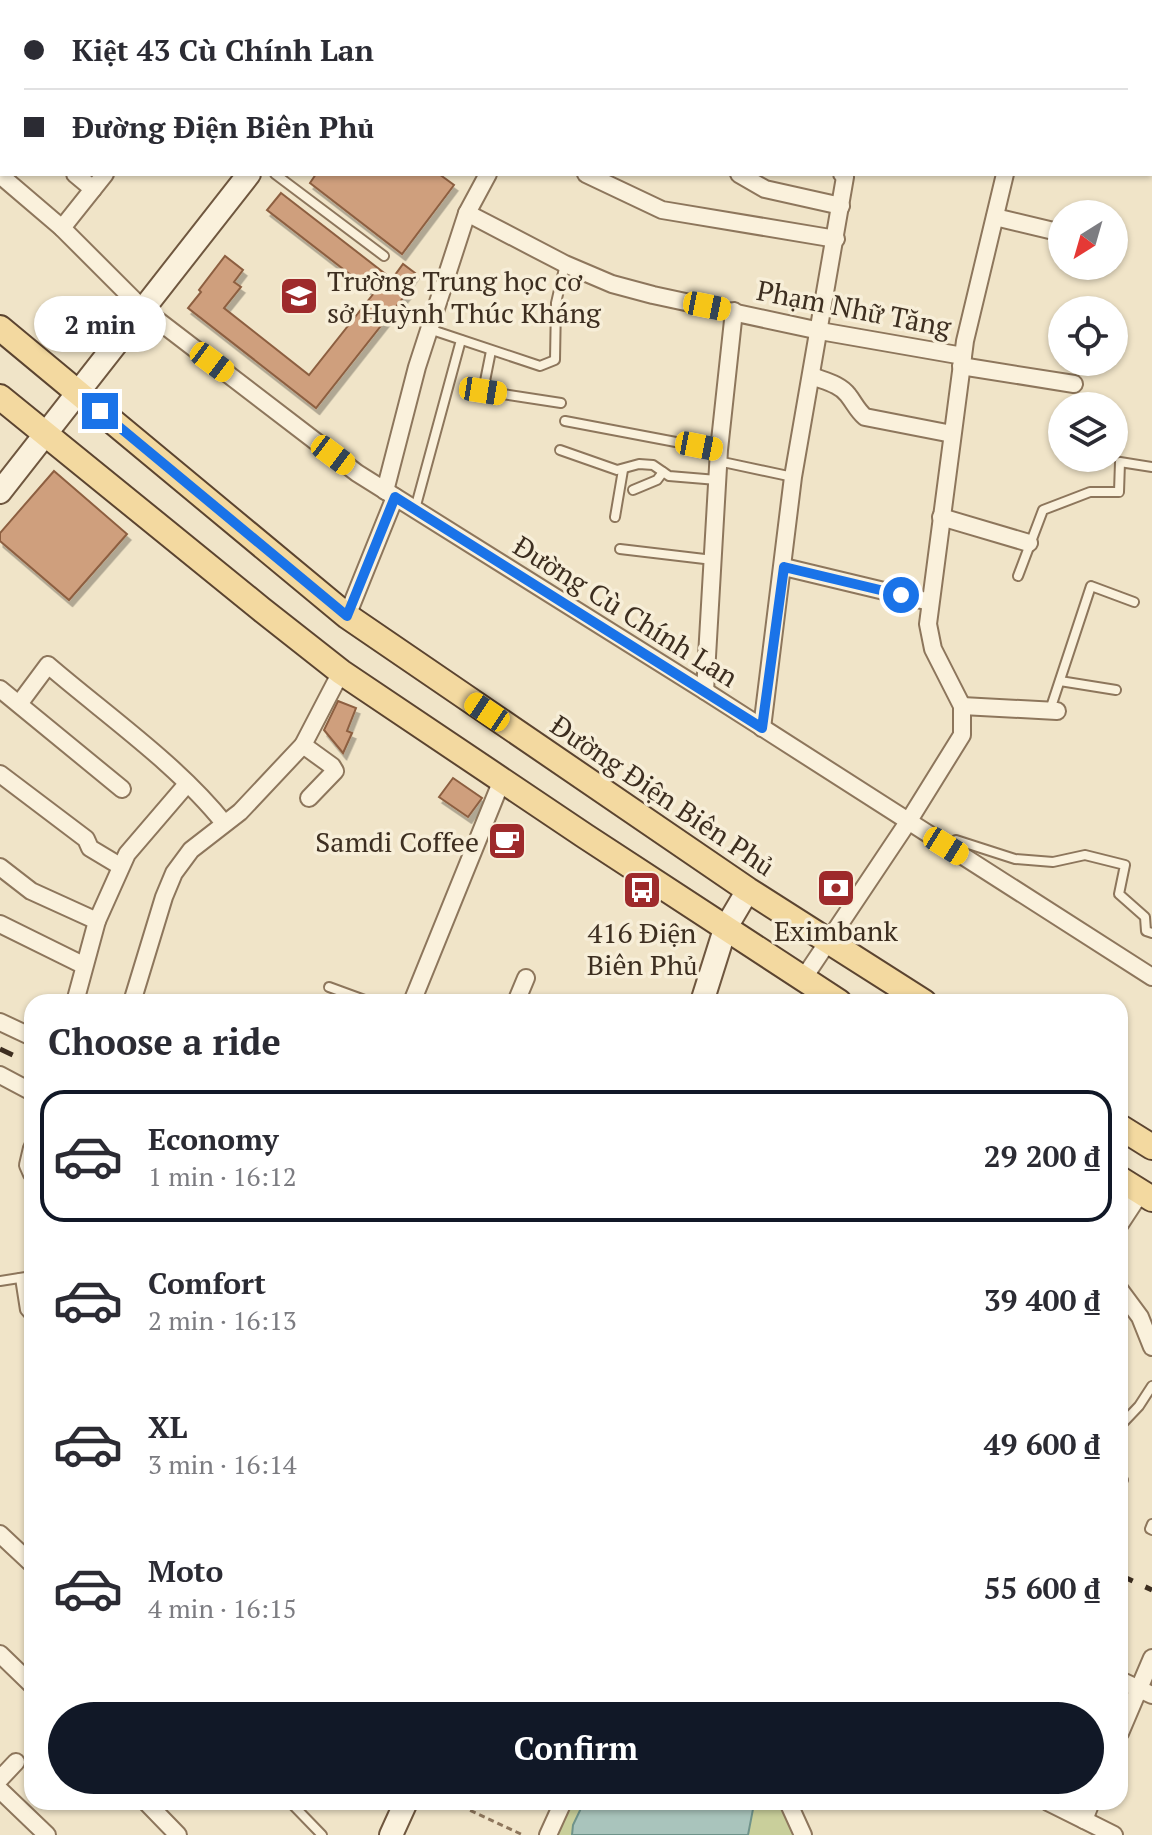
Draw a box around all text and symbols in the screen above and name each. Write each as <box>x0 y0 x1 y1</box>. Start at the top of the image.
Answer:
text: Kiệt 43 Cù Chính Lan <box>72 30 374 70</box>
text: Đường Điện Biên Phủ <box>72 107 374 147</box>
north arrow <box>1048 200 1128 280</box>
map controls <box>1048 200 1128 472</box>
place label: Trường Trung học cơ sở Huỳnh Thúc Kháng <box>327 262 602 331</box>
street label: Phạm Nhữ Tăng <box>754 271 956 345</box>
school or university icon: Trường Trung học cơ sở Huỳnh Thúc Kháng <box>278 275 320 317</box>
car <box>681 290 733 322</box>
callout: 2 min <box>34 295 166 351</box>
button: locate <box>1048 296 1128 376</box>
text: 2 min <box>64 307 136 341</box>
car <box>186 338 238 386</box>
car <box>457 375 509 407</box>
button: layers <box>1048 392 1128 472</box>
route end <box>82 393 118 429</box>
car <box>673 430 725 462</box>
car <box>307 431 359 479</box>
street label: Đường Cù Chính Lan <box>507 527 745 695</box>
route start <box>883 577 919 613</box>
car <box>460 689 514 735</box>
street label: Đường Điện Biên Phủ <box>544 706 782 884</box>
cafe icon: Samdi Coffee <box>486 820 528 862</box>
place label: Samdi Coffee <box>315 823 479 860</box>
car <box>919 823 973 869</box>
bank icon: Eximbank <box>815 867 857 909</box>
bus stop icon: 416 Điện Biên Phủ <box>621 869 663 911</box>
place label: Eximbank <box>774 912 898 949</box>
place label: 416 Điện Biên Phủ <box>587 914 697 983</box>
text: Choose a ride <box>48 1018 281 1065</box>
text: Economy <box>148 1119 279 1159</box>
icon: car <box>52 1120 124 1192</box>
text: 29 200 ₫ <box>984 1136 1100 1176</box>
text: 1 min · 16:12 <box>148 1159 297 1193</box>
text: Comfort <box>148 1263 266 1303</box>
icon: car <box>52 1264 124 1336</box>
text: 39 400 ₫ <box>984 1280 1100 1320</box>
text: 2 min · 16:13 <box>148 1303 297 1337</box>
text: XL <box>148 1407 187 1447</box>
icon: car <box>52 1408 124 1480</box>
text: 49 600 ₫ <box>984 1424 1100 1464</box>
text: 3 min · 16:14 <box>148 1447 297 1481</box>
text: Moto <box>148 1551 223 1591</box>
icon: car <box>52 1552 124 1624</box>
text: 55 600 ₫ <box>984 1568 1100 1608</box>
text: 4 min · 16:15 <box>148 1591 297 1625</box>
button: Confirm <box>48 1702 1104 1794</box>

